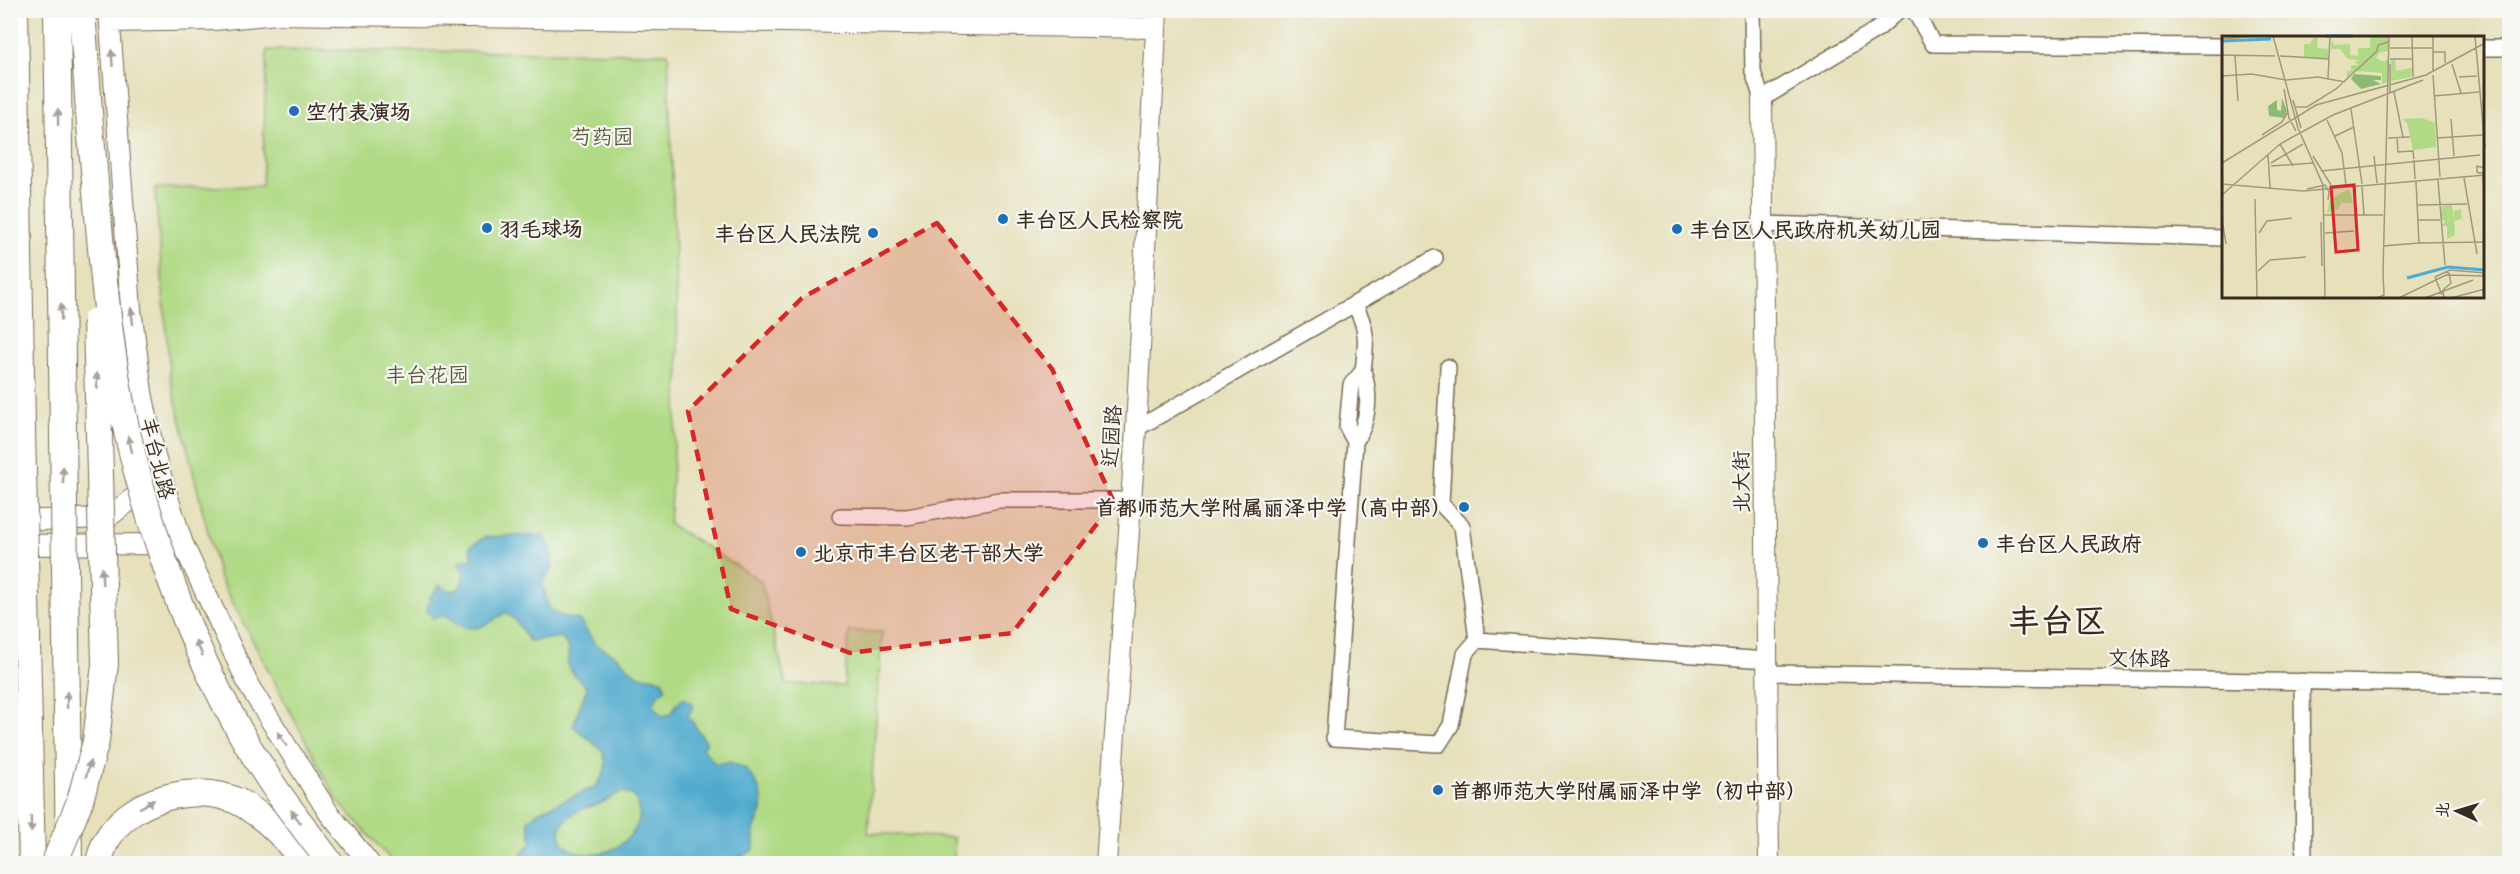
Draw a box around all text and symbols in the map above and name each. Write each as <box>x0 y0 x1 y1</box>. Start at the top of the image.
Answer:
inset map <box>2222 36 2484 298</box>
one-way arrow <box>108 49 117 68</box>
place label: 空竹表演场 <box>306 99 411 124</box>
marker: 空竹表演场 <box>287 104 301 118</box>
one-way arrow <box>53 107 63 126</box>
park label: 芍药园 <box>571 124 634 149</box>
place label: 丰台区人民检察院 <box>1015 207 1183 232</box>
marker: 丰台区人民检察院 <box>996 212 1010 226</box>
place label: 羽毛球场 <box>499 216 583 241</box>
place label: 丰台区人民政府机关幼儿园 <box>1689 217 1941 242</box>
marker: 羽毛球场 <box>480 221 494 235</box>
place label: 丰台区人民法院 <box>714 221 861 246</box>
marker: 丰台区人民政府机关幼儿园 <box>1670 222 1684 236</box>
marker: 丰台区人民法院 <box>866 226 880 240</box>
one-way arrow <box>56 302 66 321</box>
one-way arrow <box>128 307 137 326</box>
park label: 丰台花园 <box>385 362 469 387</box>
one-way arrow <box>93 371 102 390</box>
street label: 近园路 <box>1096 404 1126 468</box>
street label: 丰台北路 <box>136 414 180 502</box>
one-way arrow <box>125 435 135 453</box>
street label: 北大街 <box>1728 450 1754 514</box>
one-way arrow <box>59 465 68 484</box>
place label: 首都师范大学附属丽泽中学（高中部） <box>1095 495 1452 520</box>
marker: 首都师范大学附属丽泽中学（高中部） <box>1457 500 1471 514</box>
place label: 丰台区人民政府 <box>1995 531 2142 556</box>
marker: 丰台区人民政府 <box>1976 536 1990 550</box>
place label: 北京市丰台区老干部大学 <box>813 540 1044 565</box>
marker: 北京市丰台区老干部大学 <box>794 545 808 559</box>
one-way arrow <box>98 566 107 585</box>
district label: 丰台区 <box>2008 601 2107 640</box>
one-way arrow <box>194 640 203 657</box>
street label: 文体路 <box>2107 645 2171 671</box>
one-way arrow <box>62 691 71 710</box>
one-way arrow <box>277 731 288 747</box>
one-way arrow <box>84 760 93 778</box>
place label: 首都师范大学附属丽泽中学（初中部） <box>1450 778 1807 803</box>
north arrow <box>2427 781 2487 841</box>
marker: 首都师范大学附属丽泽中学（初中部） <box>1431 783 1445 797</box>
one-way arrow <box>139 799 155 810</box>
text: 北 <box>2432 801 2453 819</box>
one-way arrow <box>290 809 302 825</box>
one-way arrow <box>26 814 36 833</box>

